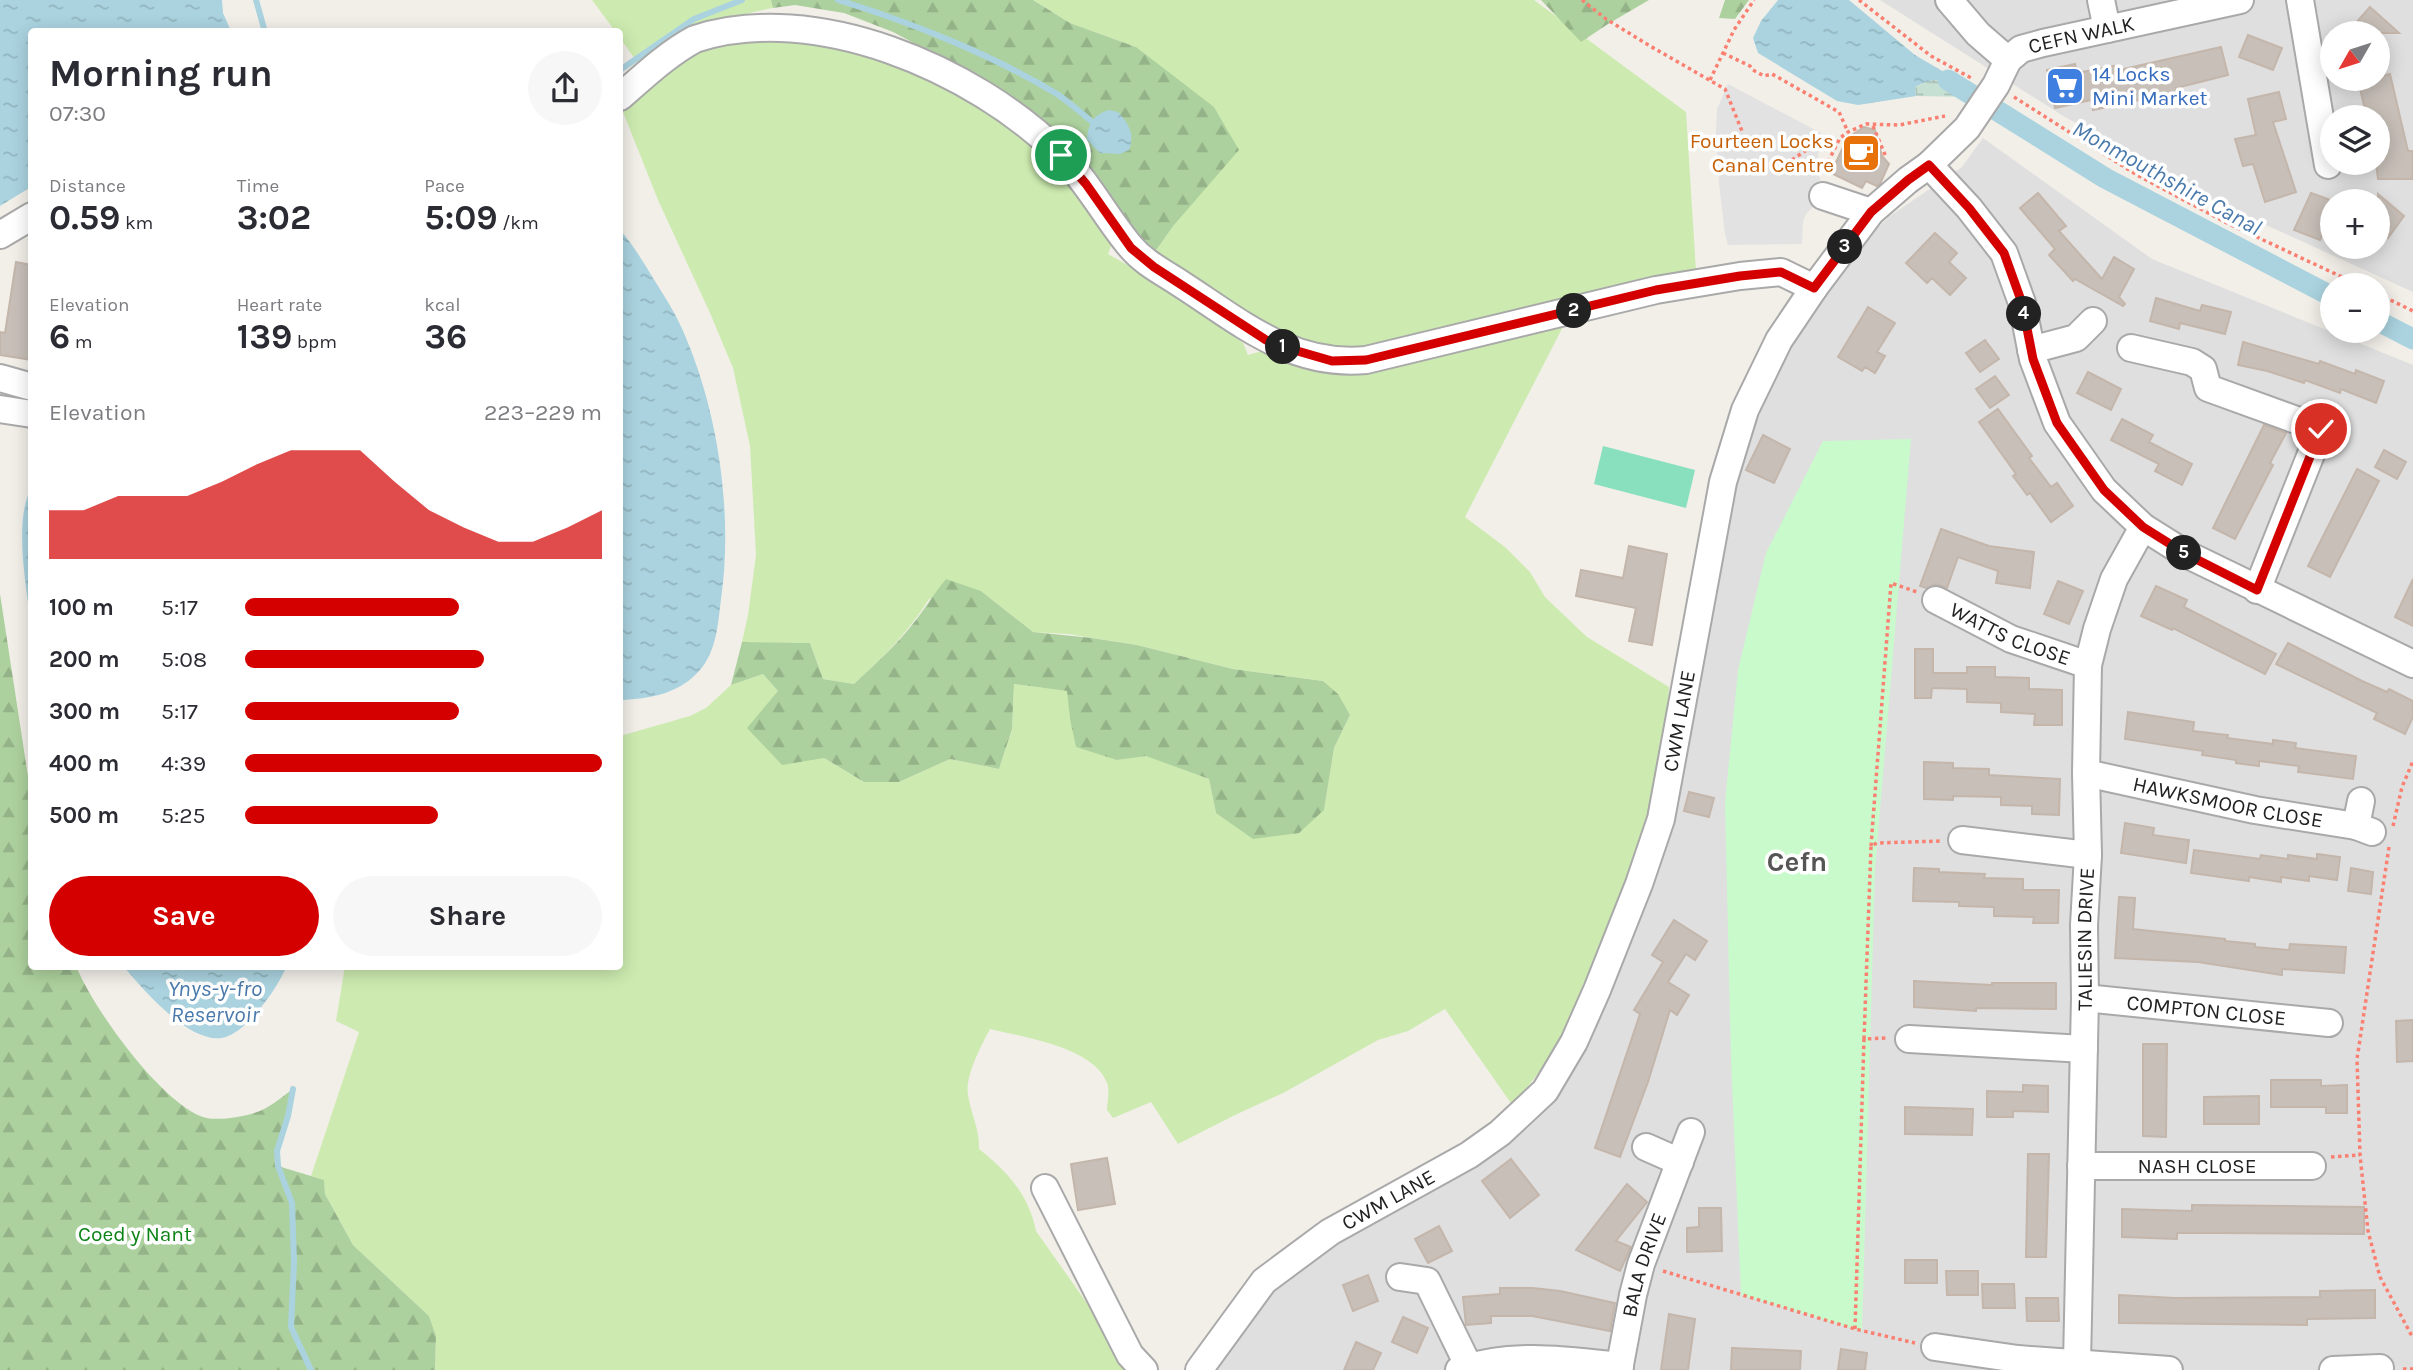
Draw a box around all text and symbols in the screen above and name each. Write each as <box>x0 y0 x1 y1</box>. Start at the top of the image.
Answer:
street label: CEFN WALK <box>2026 11 2137 58</box>
north arrow <box>2320 21 2390 91</box>
map controls <box>2320 21 2390 343</box>
text: Morning run <box>49 51 273 96</box>
button: share <box>528 51 602 125</box>
place label: 14 Locks Mini Market <box>2092 62 2208 110</box>
supermarket icon: 14 Locks Mini Market <box>2044 65 2086 107</box>
text: 07:30 <box>49 100 106 127</box>
button: layers <box>2320 105 2390 175</box>
water label: Monmouthshire Canal <box>2068 115 2266 241</box>
pin <box>1031 125 1091 185</box>
place label: Fourteen Locks Canal Centre <box>1690 129 1834 177</box>
cafe icon: Fourteen Locks Canal Centre <box>1840 132 1882 174</box>
icon: arrive <box>1042 136 1080 174</box>
text: Distance <box>49 175 126 197</box>
text: Time <box>237 175 279 197</box>
text: Pace <box>424 175 465 197</box>
button: + <box>2320 189 2390 259</box>
text: 0.59 <box>49 197 120 238</box>
text: 3:02 <box>237 197 311 238</box>
text: 5:09 <box>424 197 498 238</box>
text: km <box>120 212 153 234</box>
text: /km <box>498 212 539 234</box>
pin: 3 <box>1828 230 1862 264</box>
text: 3 <box>1839 235 1850 257</box>
button: − <box>2320 273 2390 343</box>
text: Elevation <box>49 294 129 316</box>
text: Heart rate <box>237 294 322 316</box>
text: kcal <box>424 294 461 316</box>
pin: 2 <box>1556 294 1592 328</box>
pin: 4 <box>2007 296 2042 332</box>
text: 2 <box>1568 299 1579 321</box>
text: 4 <box>2018 302 2029 324</box>
text: 6 <box>49 316 70 357</box>
text: 139 <box>237 316 292 357</box>
text: 36 <box>424 316 467 357</box>
pin: 1 <box>1266 330 1300 364</box>
text: m <box>70 331 93 353</box>
text: bpm <box>292 331 337 353</box>
text: 1 <box>1279 335 1286 357</box>
text: Elevation <box>49 399 146 426</box>
text: 223–229 m <box>484 399 602 426</box>
pin <box>2291 399 2351 459</box>
icon: check <box>2302 410 2340 448</box>
pin: 5 <box>2166 536 2202 570</box>
text: 5 <box>2178 541 2189 563</box>
text: 100 m <box>49 594 114 621</box>
text: 5:17 <box>161 594 198 621</box>
street label: WATTS CLOSE <box>1946 597 2073 670</box>
text: 200 m <box>49 646 120 673</box>
text: 5:08 <box>161 646 207 673</box>
street label: CWM LANE <box>1658 668 1700 774</box>
text: 300 m <box>49 698 120 725</box>
text: 5:17 <box>161 698 198 725</box>
text: 400 m <box>49 750 119 777</box>
text: 4:39 <box>161 750 206 777</box>
street label: HAWKSMOOR CLOSE <box>2131 772 2325 833</box>
text: 500 m <box>49 802 119 829</box>
text: 5:25 <box>161 802 206 829</box>
district label: Cefn <box>1767 845 1827 878</box>
street label: TALIESIN DRIVE <box>2072 867 2099 1011</box>
button: Save <box>49 876 319 956</box>
button: Share <box>333 876 602 956</box>
water label: Ynys-y-fro Reservoir <box>168 975 262 1028</box>
street label: COMPTON CLOSE <box>2126 990 2287 1031</box>
street label: NASH CLOSE <box>2138 1154 2256 1178</box>
street label: CWM LANE <box>1338 1164 1439 1235</box>
street label: BALA DRIVE <box>1617 1209 1671 1319</box>
park label: Coed y Nant <box>78 1222 192 1246</box>

